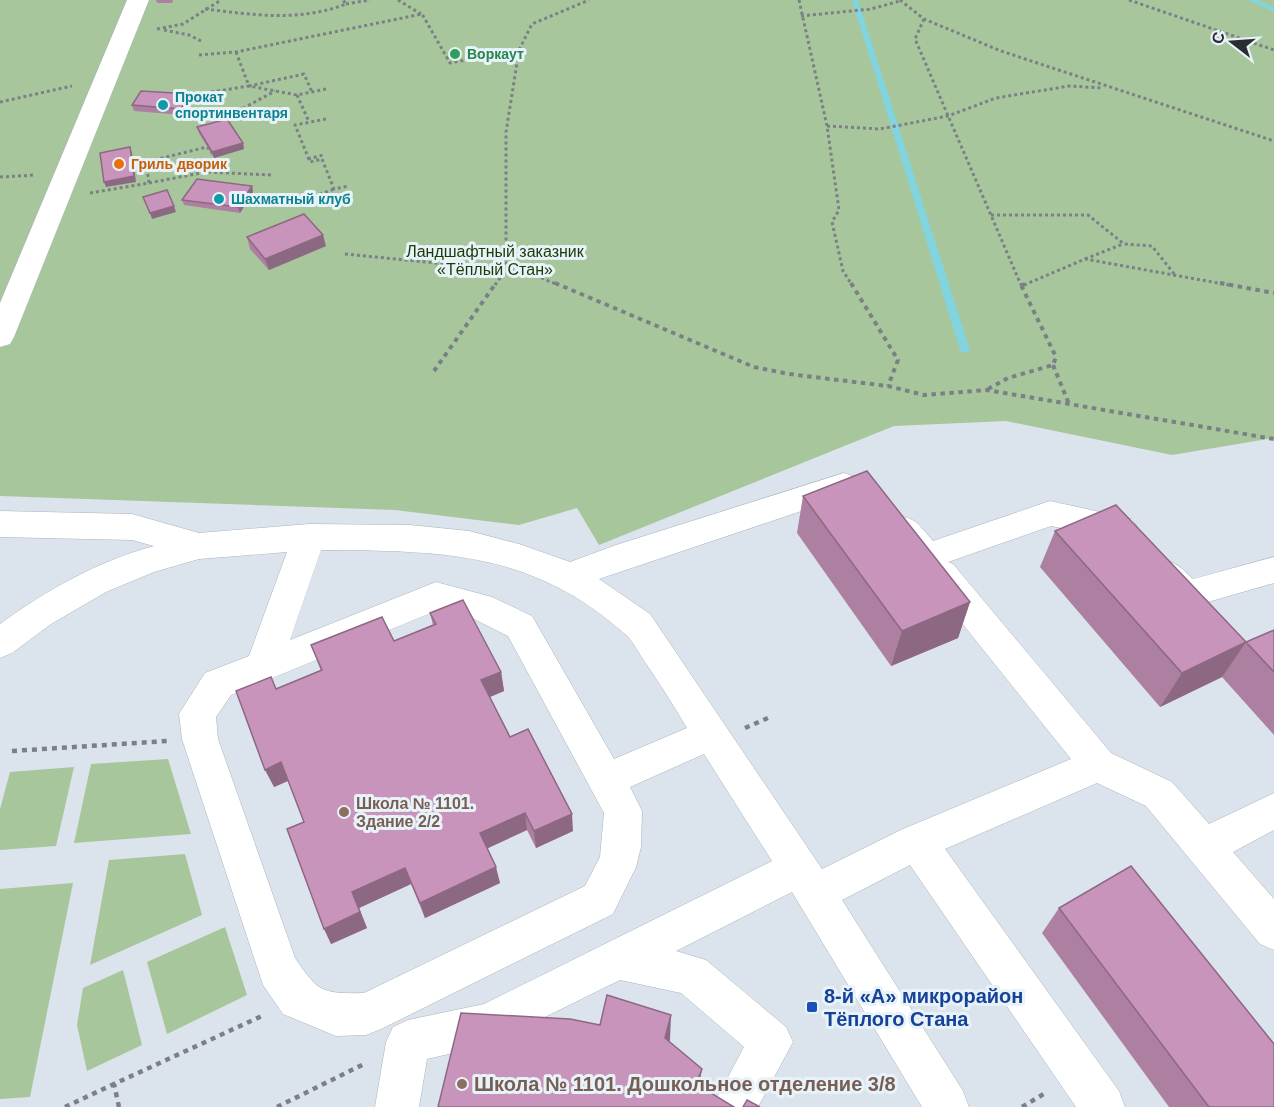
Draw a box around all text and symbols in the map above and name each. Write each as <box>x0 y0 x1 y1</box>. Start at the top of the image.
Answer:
north arrow <box>1202 12 1262 72</box>
text: С <box>1208 29 1228 46</box>
place label: Воркаут <box>467 46 524 62</box>
marker: Воркаут <box>448 47 462 61</box>
place label: Прокат спортинвентаря <box>175 89 288 121</box>
marker: Прокат спортинвентаря <box>156 98 170 112</box>
place label: Гриль дворик <box>131 156 228 172</box>
marker: Гриль дворик <box>112 157 126 171</box>
place label: Шахматный клуб <box>231 191 351 207</box>
marker: Шахматный клуб <box>212 192 226 206</box>
park label: Ландшафтный заказник «Тёплый Стан» <box>406 243 585 278</box>
place label: Школа № 1101. Здание 2/2 <box>356 795 474 830</box>
marker: Школа № 1101. Здание 2/2 <box>337 805 351 819</box>
place label: 8-й «А» микрорайон Тёплого Стана <box>824 985 1023 1030</box>
marker: 8-й «А» микрорайон Тёплого Стана <box>805 1000 819 1014</box>
place label: Школа № 1101. Дошкольное отделение 3/8 <box>474 1073 896 1095</box>
marker: Школа № 1101. Дошкольное отделение 3/8 <box>455 1077 469 1091</box>

